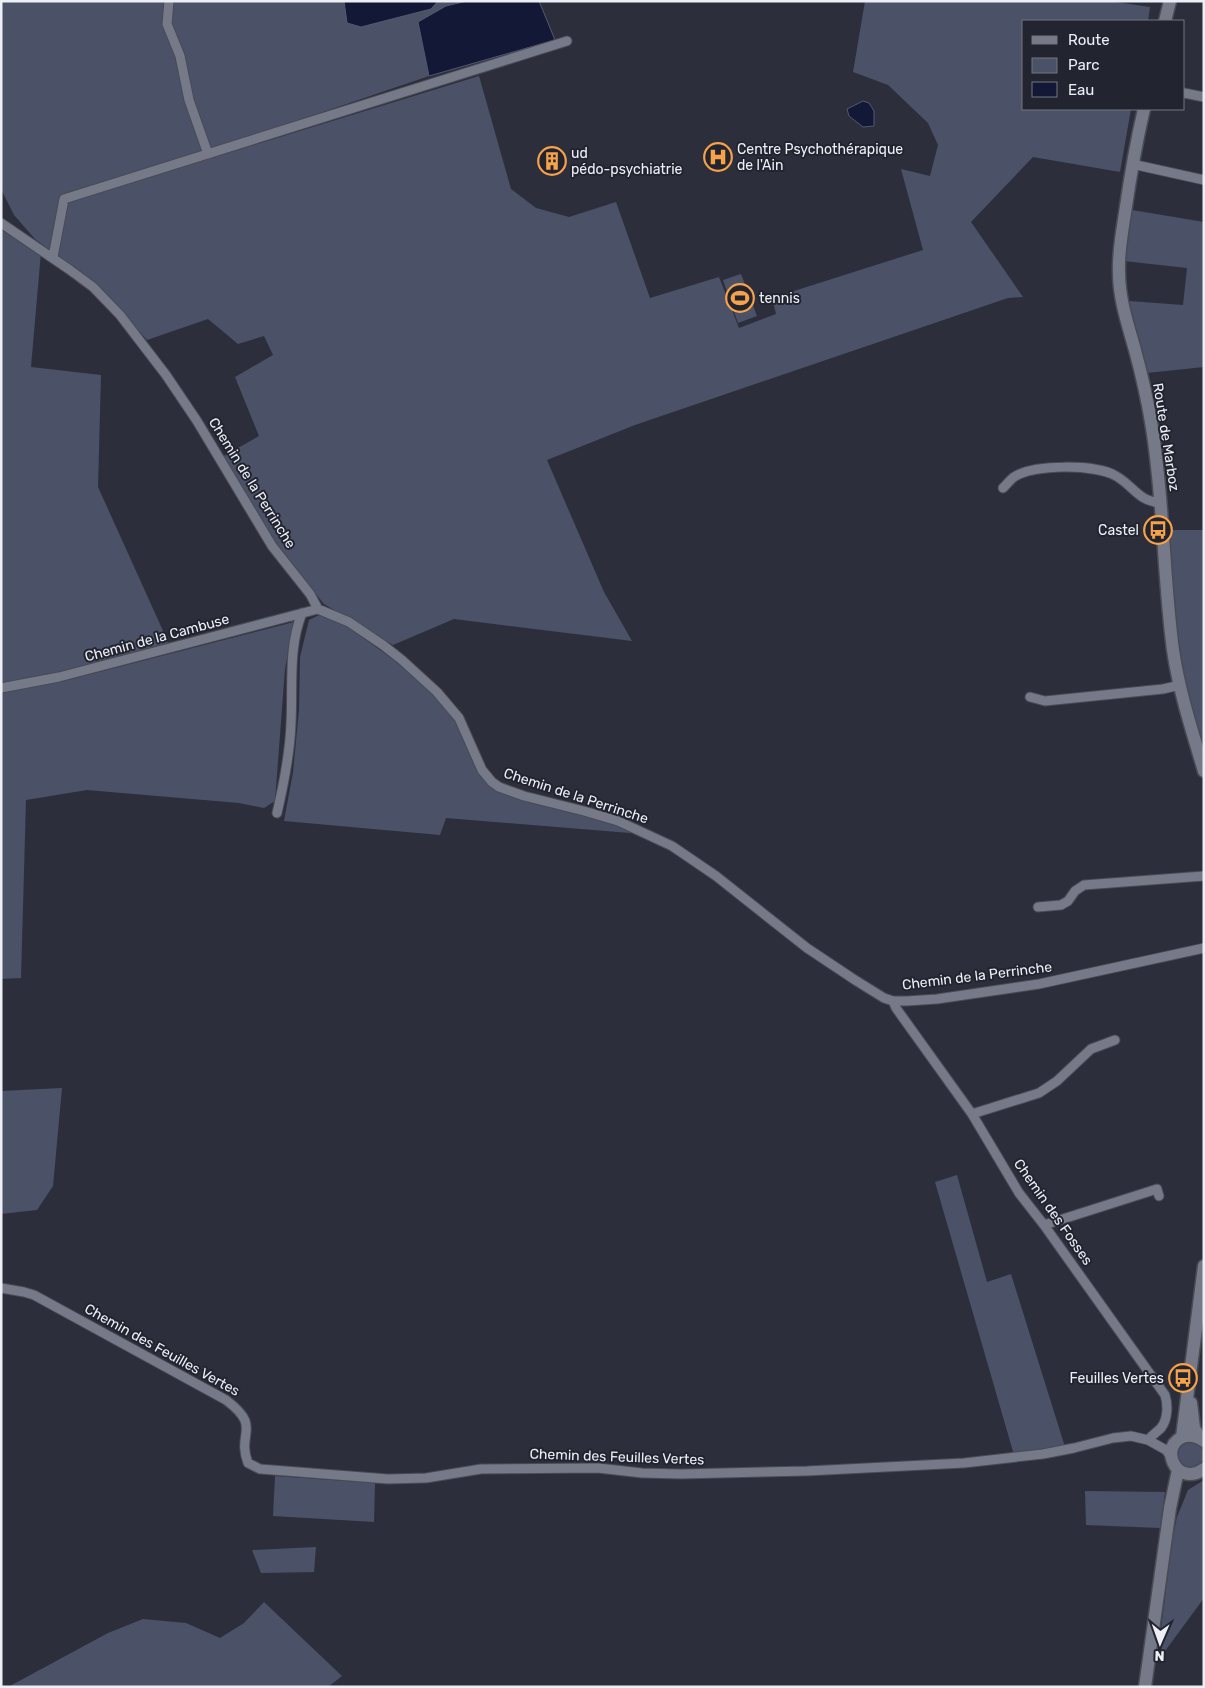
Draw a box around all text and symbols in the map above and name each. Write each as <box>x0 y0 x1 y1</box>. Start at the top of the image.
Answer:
legend <box>1022 20 1185 110</box>
text: Route <box>1068 31 1110 49</box>
text: Parc <box>1068 56 1100 74</box>
text: Eau <box>1068 81 1094 99</box>
place label: Centre Psychothérapique de l'Ain <box>737 141 903 174</box>
hospital icon: Centre Psychothérapique de l'Ain <box>703 142 733 172</box>
place label: ud pédo-psychiatrie <box>571 145 683 178</box>
building icon: ud pédo-psychiatrie <box>537 146 567 176</box>
sports icon: tennis <box>725 283 755 313</box>
place label: tennis <box>759 290 800 307</box>
street label: Route de Marboz <box>1149 382 1183 492</box>
street label: Chemin de la Perrinche <box>205 414 299 552</box>
bus stop icon: Castel <box>1143 515 1173 545</box>
place label: Castel <box>1098 522 1139 539</box>
street label: Chemin de la Cambuse <box>83 610 231 665</box>
street label: Chemin de la Perrinche <box>502 765 651 827</box>
street label: Chemin de la Perrinche <box>901 958 1053 994</box>
street label: Chemin des Fosses <box>1010 1156 1096 1268</box>
street label: Chemin des Feuilles Vertes <box>81 1300 243 1400</box>
bus stop icon: Feuilles Vertes <box>1168 1363 1198 1393</box>
place label: Feuilles Vertes <box>1069 1370 1164 1387</box>
street label: Chemin des Feuilles Vertes <box>529 1445 705 1469</box>
north arrow <box>1135 1618 1185 1668</box>
text: N <box>1154 1647 1165 1664</box>

